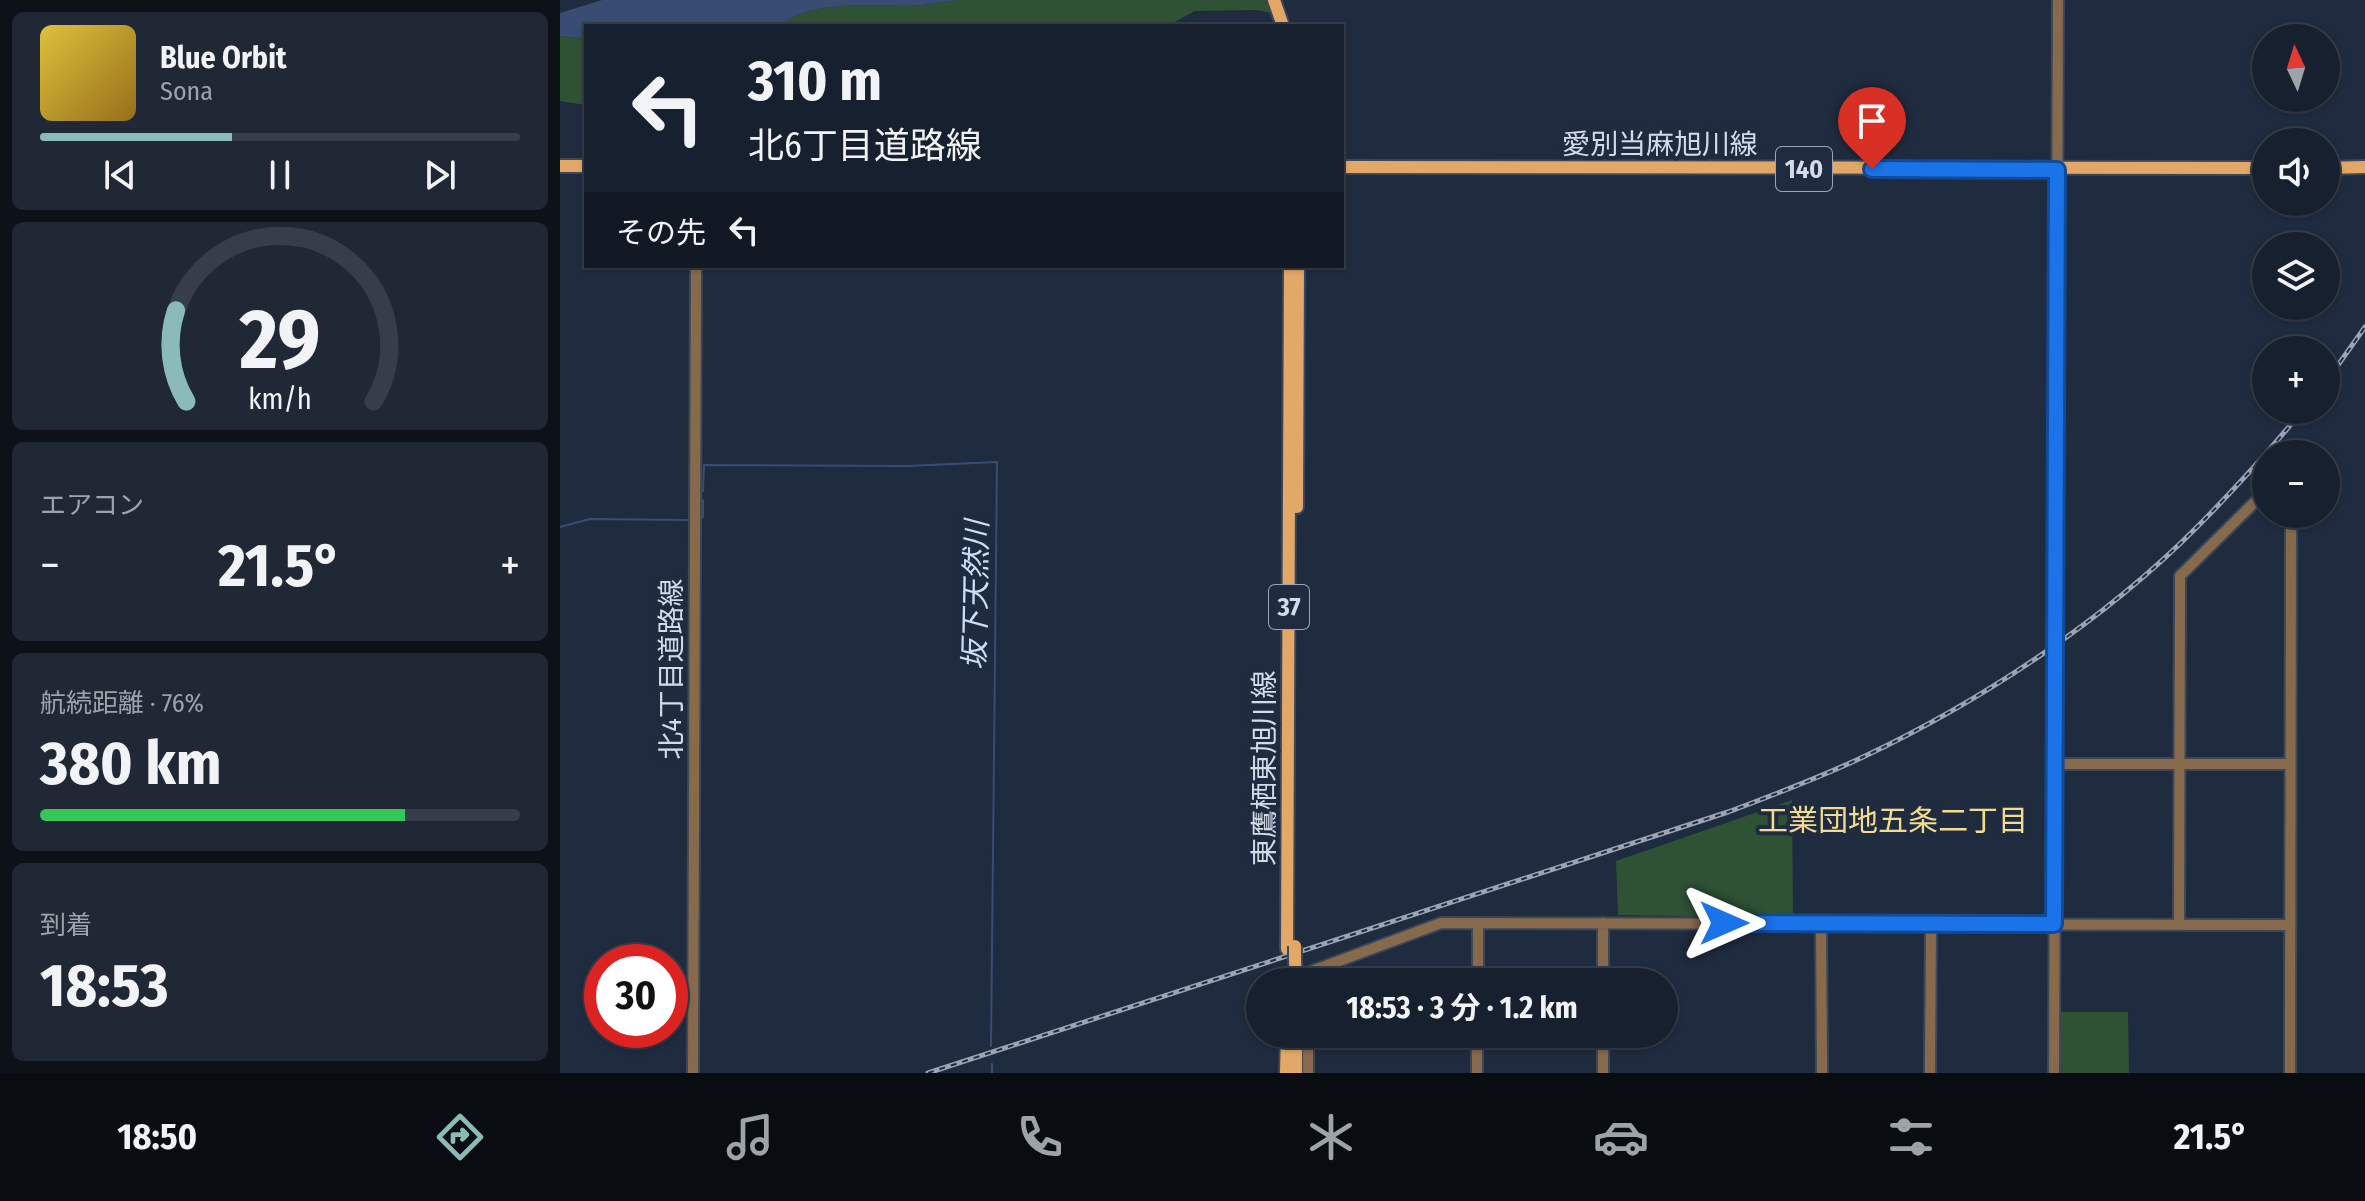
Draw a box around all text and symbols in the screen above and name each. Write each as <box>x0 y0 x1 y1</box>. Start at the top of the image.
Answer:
north arrow <box>2252 24 2340 112</box>
map controls <box>2252 24 2340 528</box>
text: Blue Orbit <box>160 40 286 76</box>
text: 310 m <box>748 48 882 115</box>
icon: left <box>616 56 720 160</box>
text: Sona <box>160 76 213 107</box>
pin <box>1838 87 1906 169</box>
icon: arrive <box>1850 99 1894 143</box>
text: 北6丁目道路線 <box>748 124 982 168</box>
street label: 愛別当麻旭川線 <box>1562 128 1758 161</box>
button: sound <box>2252 128 2340 216</box>
road number: 140 <box>1776 147 1832 191</box>
icon: previous <box>98 153 142 197</box>
icon: pause <box>258 153 302 197</box>
icon: next <box>418 153 462 197</box>
icon: left <box>722 208 766 252</box>
text: その先 <box>616 215 706 251</box>
button: layers <box>2252 232 2340 320</box>
text: 29 <box>238 290 321 390</box>
button: + <box>2252 336 2340 424</box>
text: km/h <box>248 382 312 417</box>
button: − <box>2252 440 2340 528</box>
text: エアコン <box>40 490 144 521</box>
water label: 坂下天然川 <box>957 517 995 670</box>
text: 21.5° <box>218 530 342 602</box>
text: − <box>40 539 60 592</box>
text: + <box>500 539 520 592</box>
street label: 北4丁目道路線 <box>655 578 688 760</box>
road number: 37 <box>1269 585 1309 629</box>
street label: 東鷹栖東旭川線 <box>1248 670 1281 866</box>
text: 航続距離 · 76% <box>40 688 204 719</box>
text: 380 km <box>40 728 222 800</box>
district label: 工業団地五条二丁目 <box>1758 803 2028 839</box>
position arrow <box>1682 881 1766 965</box>
text: 到着 <box>40 910 92 941</box>
speed limit sign: 30 <box>584 944 688 1048</box>
text: 18:53 <box>40 950 169 1022</box>
text: 18:53 · 3 分 · 1.2 km <box>1346 990 1578 1026</box>
icon: directions <box>432 1109 488 1165</box>
icon: music <box>722 1109 778 1165</box>
icon: phone <box>1012 1109 1068 1165</box>
icon: climate <box>1303 1109 1359 1165</box>
icon: car <box>1593 1109 1649 1165</box>
icon: filters <box>1883 1109 1939 1165</box>
text: 18:50 <box>117 1115 197 1159</box>
text: 21.5° <box>2174 1115 2248 1159</box>

